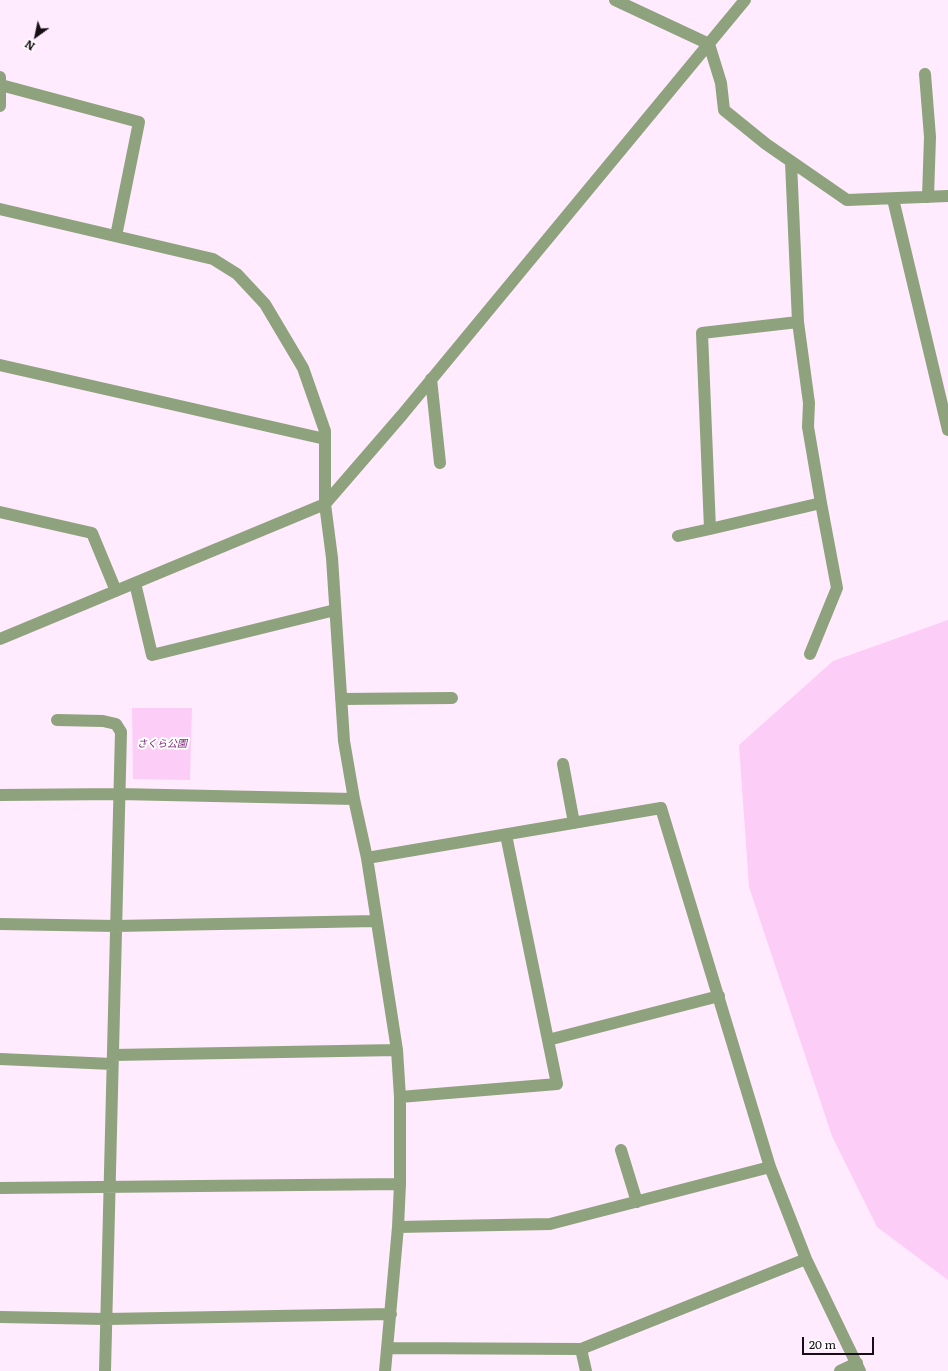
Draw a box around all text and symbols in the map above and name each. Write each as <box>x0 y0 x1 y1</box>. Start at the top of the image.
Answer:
north arrow <box>16 16 56 56</box>
text: N <box>21 37 38 55</box>
park label: さくら公園 <box>137 738 187 750</box>
scale bar <box>804 1329 876 1355</box>
text: 20 m <box>809 1335 836 1353</box>

